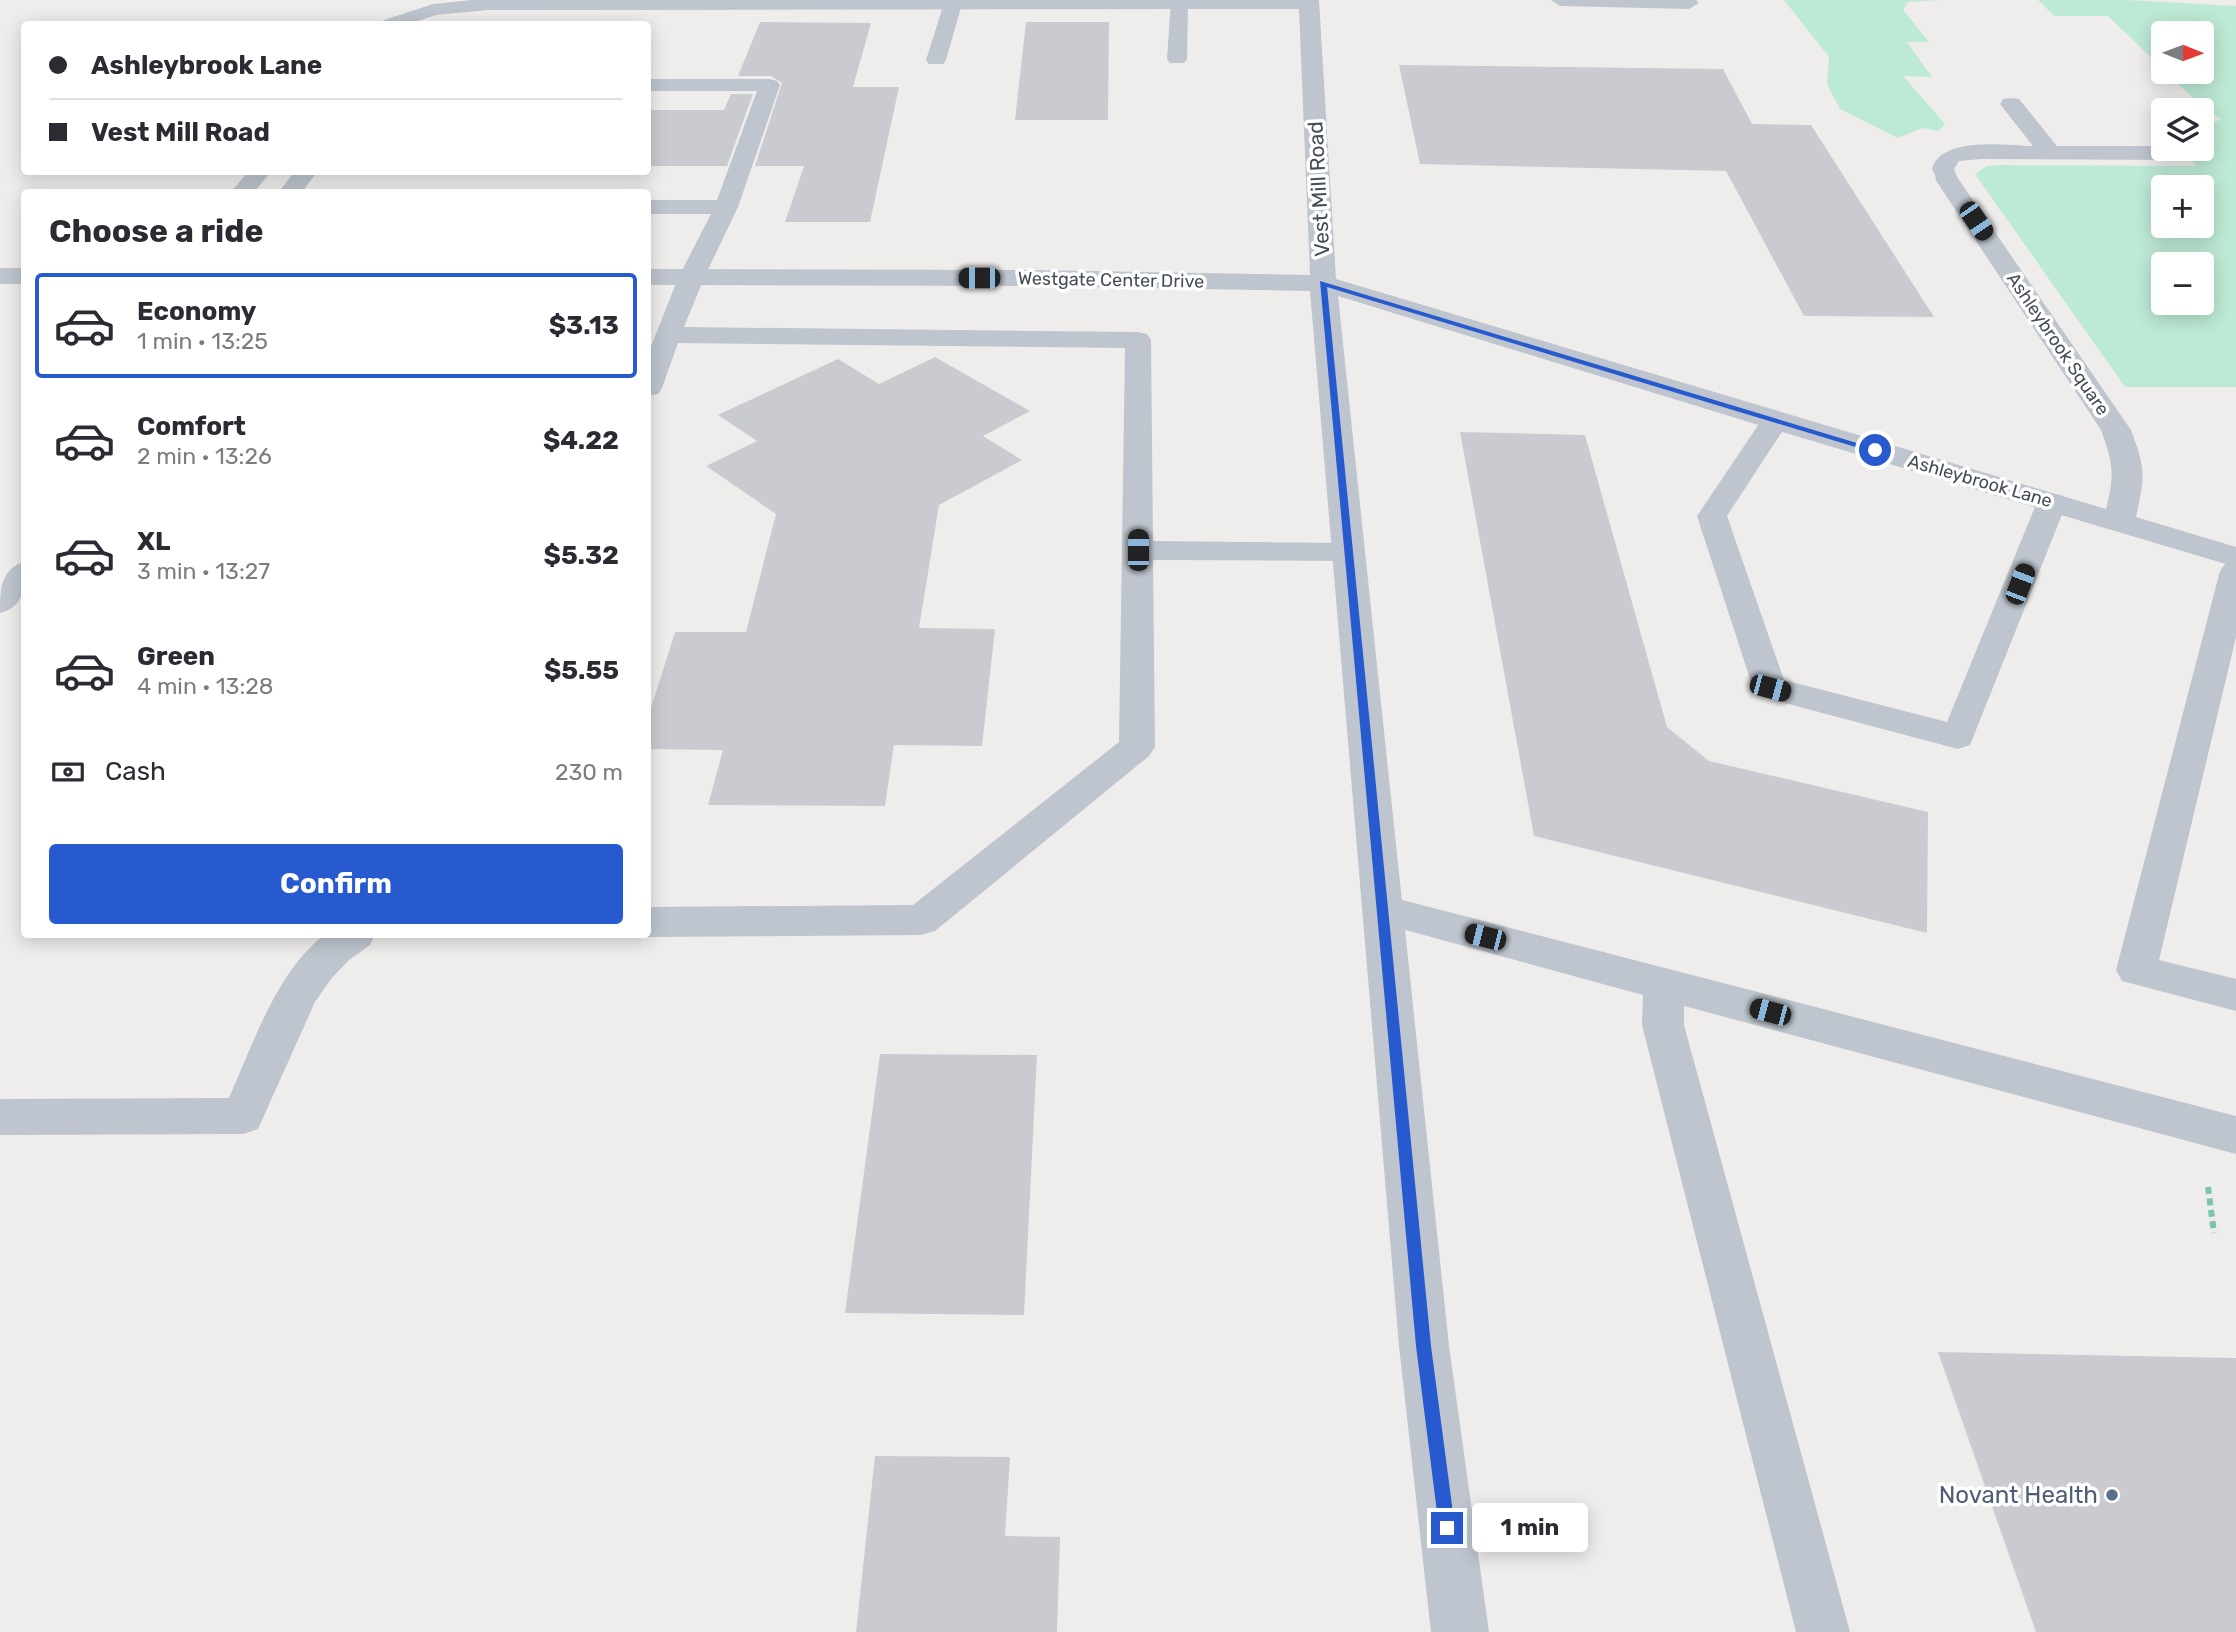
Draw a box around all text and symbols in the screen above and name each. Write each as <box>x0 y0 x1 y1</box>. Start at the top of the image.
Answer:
north arrow <box>2151 21 2214 84</box>
map controls <box>2151 21 2214 315</box>
text: Ashleybrook Lane <box>91 50 322 81</box>
button: layers <box>2151 98 2214 161</box>
text: Vest Mill Road <box>91 117 270 148</box>
street label: Vest Mill Road <box>1302 121 1335 257</box>
button: + <box>2151 175 2214 238</box>
car <box>1956 198 1997 244</box>
text: Choose a ride <box>49 212 263 250</box>
button: − <box>2151 252 2214 315</box>
street label: Westgate Center Drive <box>1018 267 1204 293</box>
car <box>959 268 1001 289</box>
street label: Ashleybrook Square <box>2002 269 2114 419</box>
icon: car <box>53 294 116 357</box>
text: Economy <box>137 296 256 327</box>
text: $3.13 <box>549 310 619 341</box>
text: 1 min · 13:25 <box>137 327 268 355</box>
icon: car <box>53 409 116 472</box>
text: Comfort <box>137 411 246 442</box>
text: $4.22 <box>543 425 619 456</box>
route start <box>1859 434 1891 466</box>
text: 2 min · 13:26 <box>137 442 272 470</box>
street label: Ashleybrook Lane <box>1905 450 2055 512</box>
icon: car <box>53 524 116 587</box>
text: XL <box>137 526 170 557</box>
car <box>1128 529 1149 571</box>
text: $5.32 <box>544 540 619 571</box>
text: 3 min · 13:27 <box>137 557 270 585</box>
car <box>2003 561 2038 607</box>
icon: car <box>53 639 116 702</box>
text: Green <box>137 641 215 672</box>
text: $5.55 <box>544 655 619 686</box>
text: 4 min · 13:28 <box>137 672 273 700</box>
car <box>1747 672 1794 704</box>
icon: cash <box>49 753 87 791</box>
text: Cash <box>105 756 166 787</box>
text: 230 m <box>555 758 623 786</box>
button: Confirm <box>49 844 623 924</box>
car <box>1463 922 1508 952</box>
car <box>1747 996 1794 1028</box>
place label: Novant Health <box>1939 1481 2098 1509</box>
marker: Novant Health <box>2104 1487 2120 1503</box>
callout: 1 min <box>1472 1504 1587 1552</box>
route end <box>1431 1512 1463 1544</box>
text: 1 min <box>1501 1513 1559 1541</box>

